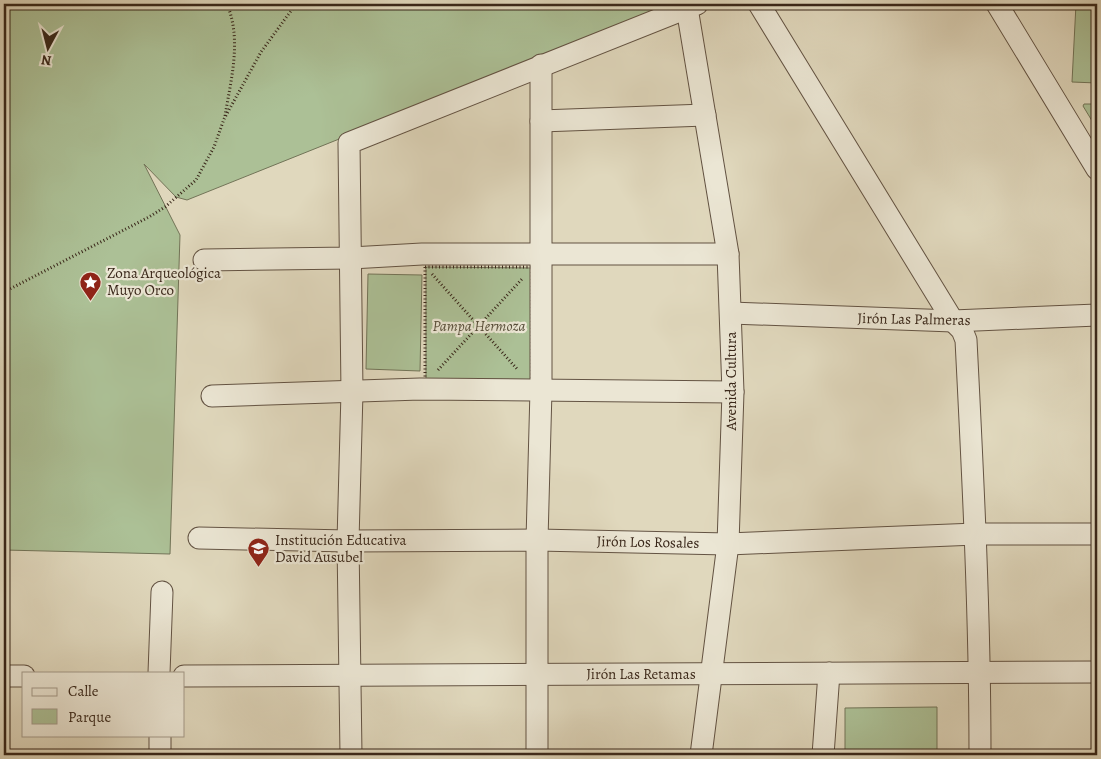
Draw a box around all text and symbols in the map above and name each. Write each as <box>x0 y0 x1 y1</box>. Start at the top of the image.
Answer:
north arrow <box>22 22 72 72</box>
text: N <box>40 50 53 70</box>
place label: Zona Arqueológica Muyo Orco <box>107 263 221 300</box>
place icon: Zona Arqueológica Muyo Orco <box>79 270 103 301</box>
street label: Jirón Las Palmeras <box>857 308 971 330</box>
park label: Pampa Hermoza <box>433 316 525 336</box>
street label: Avenida Cultura <box>721 332 741 431</box>
place label: Institución Educativa David Ausubel <box>275 530 406 567</box>
street label: Jirón Los Rosales <box>596 531 700 553</box>
school or university icon: Institución Educativa David Ausubel <box>247 537 271 568</box>
street label: Jirón Las Retamas <box>586 664 696 684</box>
legend <box>22 672 185 736</box>
text: Calle <box>68 681 99 701</box>
text: Parque <box>68 707 111 727</box>

